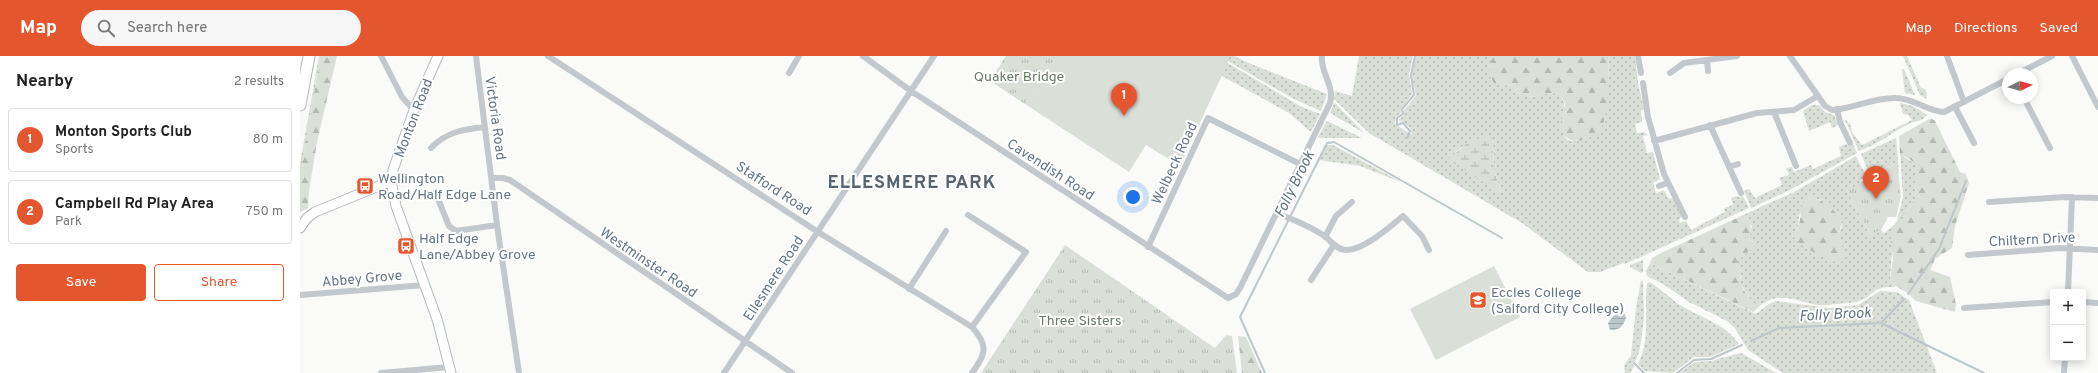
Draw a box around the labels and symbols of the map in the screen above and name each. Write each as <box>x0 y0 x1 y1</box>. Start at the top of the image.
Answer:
north arrow <box>2002 68 2038 104</box>
park label: Quaker Bridge <box>974 69 1064 86</box>
street label: Victoria Road <box>480 75 509 161</box>
street label: Monton Road <box>392 77 437 160</box>
pin: 1 <box>1111 83 1137 116</box>
street label: Welbeck Road <box>1149 120 1202 207</box>
street label: Cavendish Road <box>1003 136 1097 205</box>
water label: Folly Brook <box>1271 148 1320 221</box>
street label: Stafford Road <box>732 159 814 220</box>
pin: 2 <box>1863 166 1889 199</box>
place label: Wellington Road/Half Edge Lane <box>378 171 511 204</box>
district label: ELLESMERE PARK <box>827 172 997 195</box>
bus stop icon: Wellington Road/Half Edge Lane <box>355 176 375 196</box>
your location <box>1123 187 1143 207</box>
street label: Westminster Road <box>596 224 700 302</box>
street label: Chiltern Drive <box>1988 230 2076 251</box>
place label: Half Edge Lane/Abbey Grove <box>419 231 536 264</box>
street label: Ellesmere Road <box>741 233 808 324</box>
bus stop icon: Half Edge Lane/Abbey Grove <box>396 236 416 256</box>
street label: Abbey Grove <box>321 268 403 291</box>
place label: Eccles College (Salford City College) <box>1491 285 1624 318</box>
school or university icon: Eccles College (Salford City College) <box>1468 290 1488 310</box>
water label: Folly Brook <box>1799 304 1872 327</box>
park label: Three Sisters <box>1039 313 1122 330</box>

